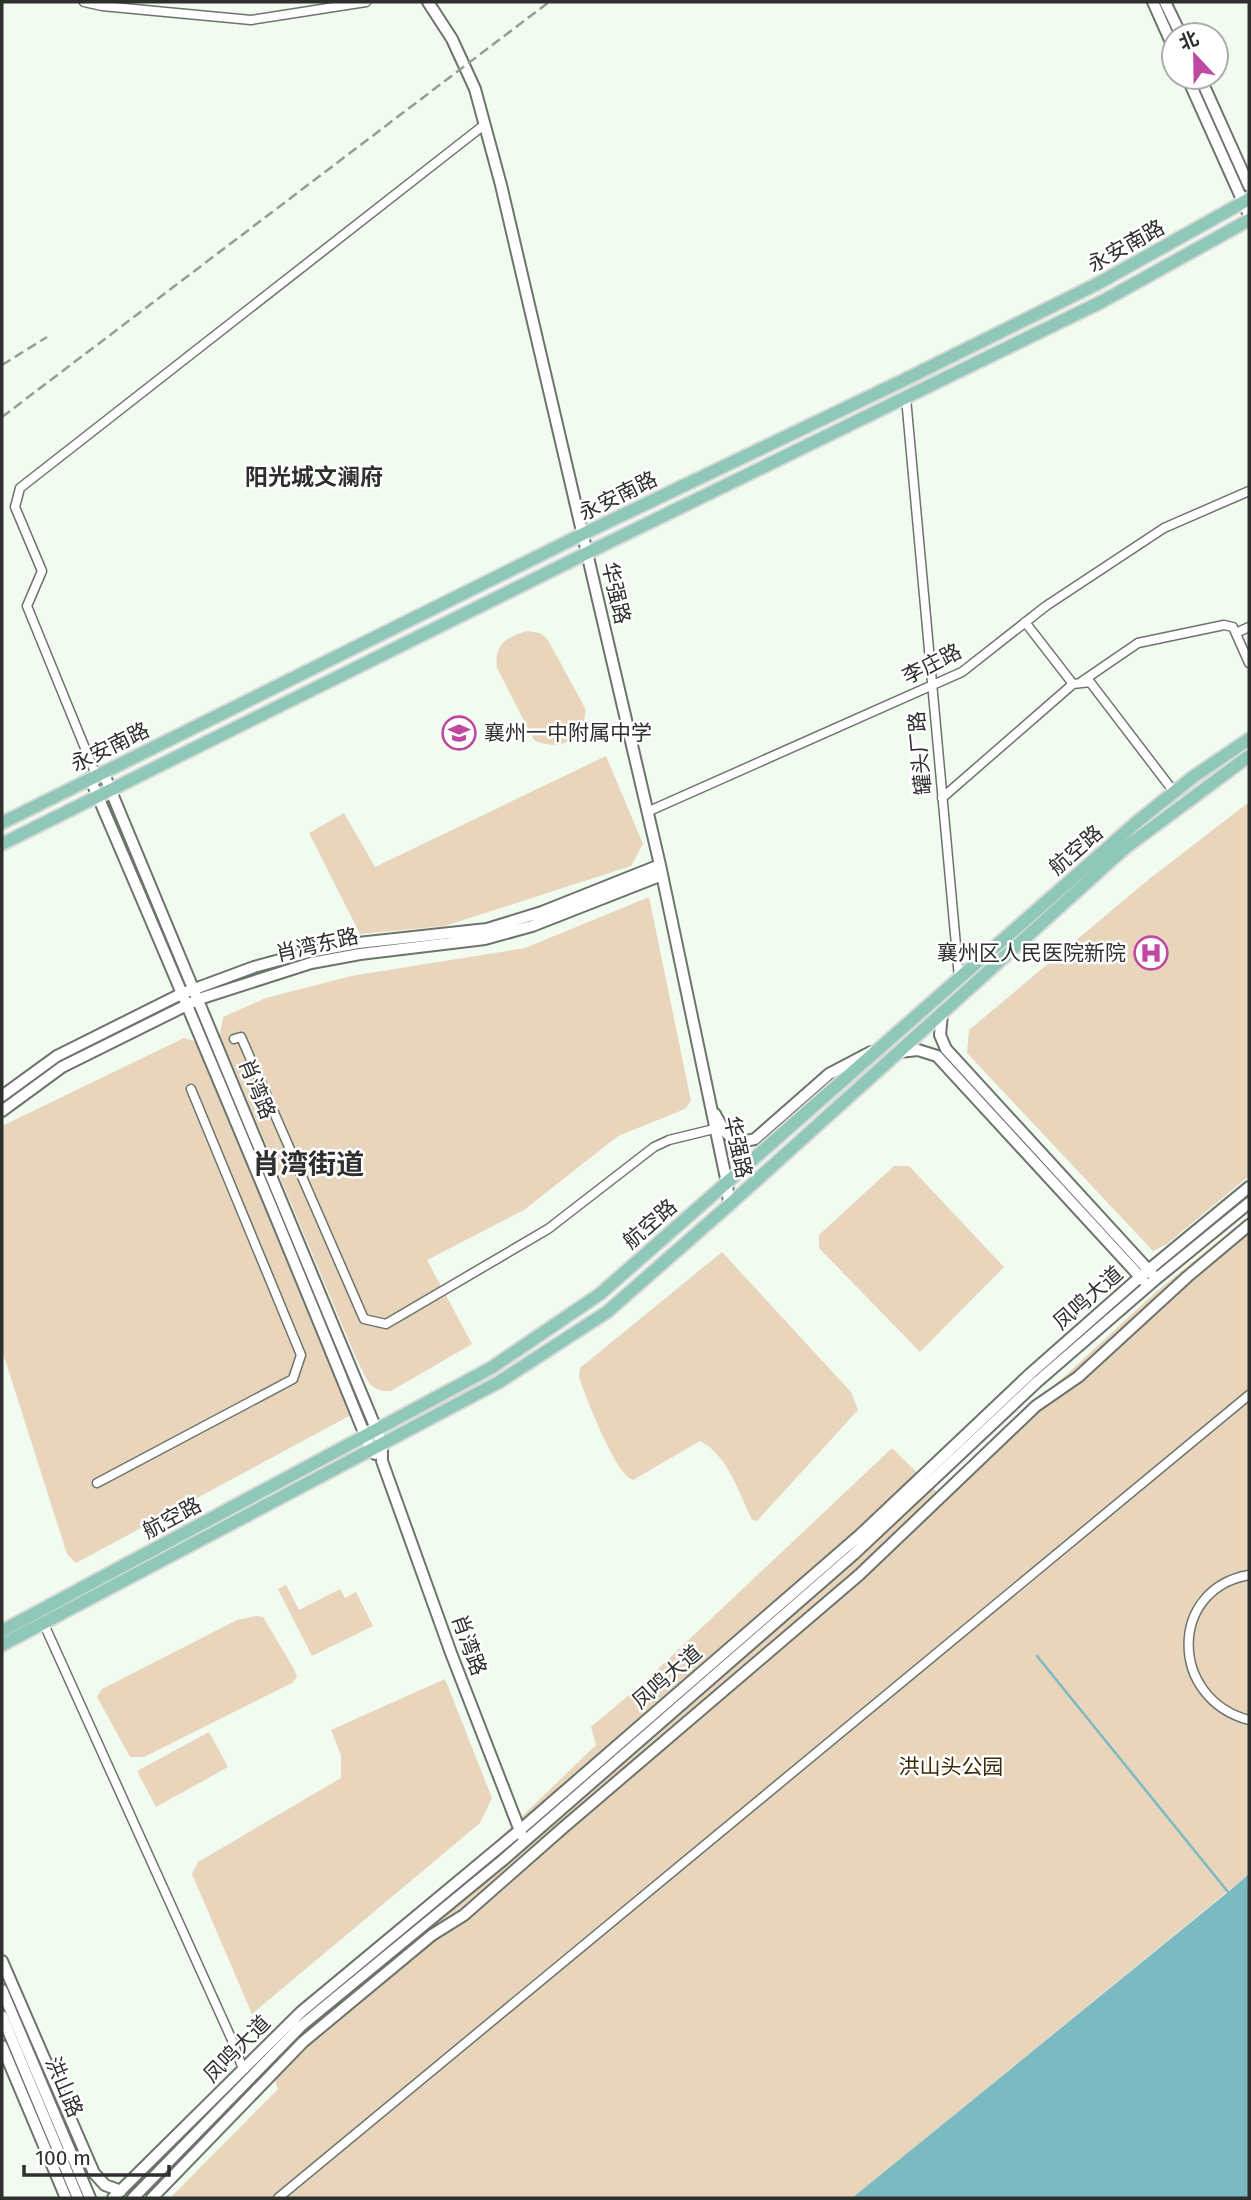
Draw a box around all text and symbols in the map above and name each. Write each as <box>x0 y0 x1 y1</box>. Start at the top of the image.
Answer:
north arrow <box>1160 21 1230 91</box>
text: 北 <box>1176 26 1202 55</box>
street label: 永安南路 <box>1083 214 1169 278</box>
district label: 阳光城文澜府 <box>245 463 383 491</box>
street label: 永安南路 <box>575 466 661 526</box>
street label: 华强路 <box>596 559 636 627</box>
street label: 李庄路 <box>898 638 966 690</box>
street label: 罐头厂路 <box>903 710 937 796</box>
school or university icon: 襄州一中附属中学 <box>440 714 478 752</box>
street label: 永安南路 <box>67 717 153 777</box>
place label: 襄州一中附属中学 <box>484 720 652 746</box>
street label: 航空路 <box>1044 820 1108 880</box>
street label: 肖湾东路 <box>273 923 361 967</box>
hospital icon: 襄州区人民医院新院 <box>1132 934 1170 972</box>
place label: 襄州区人民医院新院 <box>937 940 1126 966</box>
street label: 肖湾路 <box>233 1055 281 1123</box>
street label: 华强路 <box>719 1113 757 1181</box>
district label: 肖湾街道 <box>252 1148 364 1181</box>
street label: 航空路 <box>618 1194 682 1254</box>
street label: 凤鸣大道 <box>1048 1261 1128 1335</box>
street label: 航空路 <box>138 1492 206 1544</box>
street label: 肖湾路 <box>446 1611 492 1679</box>
street label: 凤鸣大道 <box>627 1640 707 1714</box>
park label: 洪山头公园 <box>899 1754 1004 1780</box>
street label: 凤鸣大道 <box>198 2010 276 2088</box>
street label: 洪山路 <box>40 2053 88 2121</box>
scale bar <box>24 2134 170 2178</box>
text: 100 m <box>35 2145 91 2171</box>

